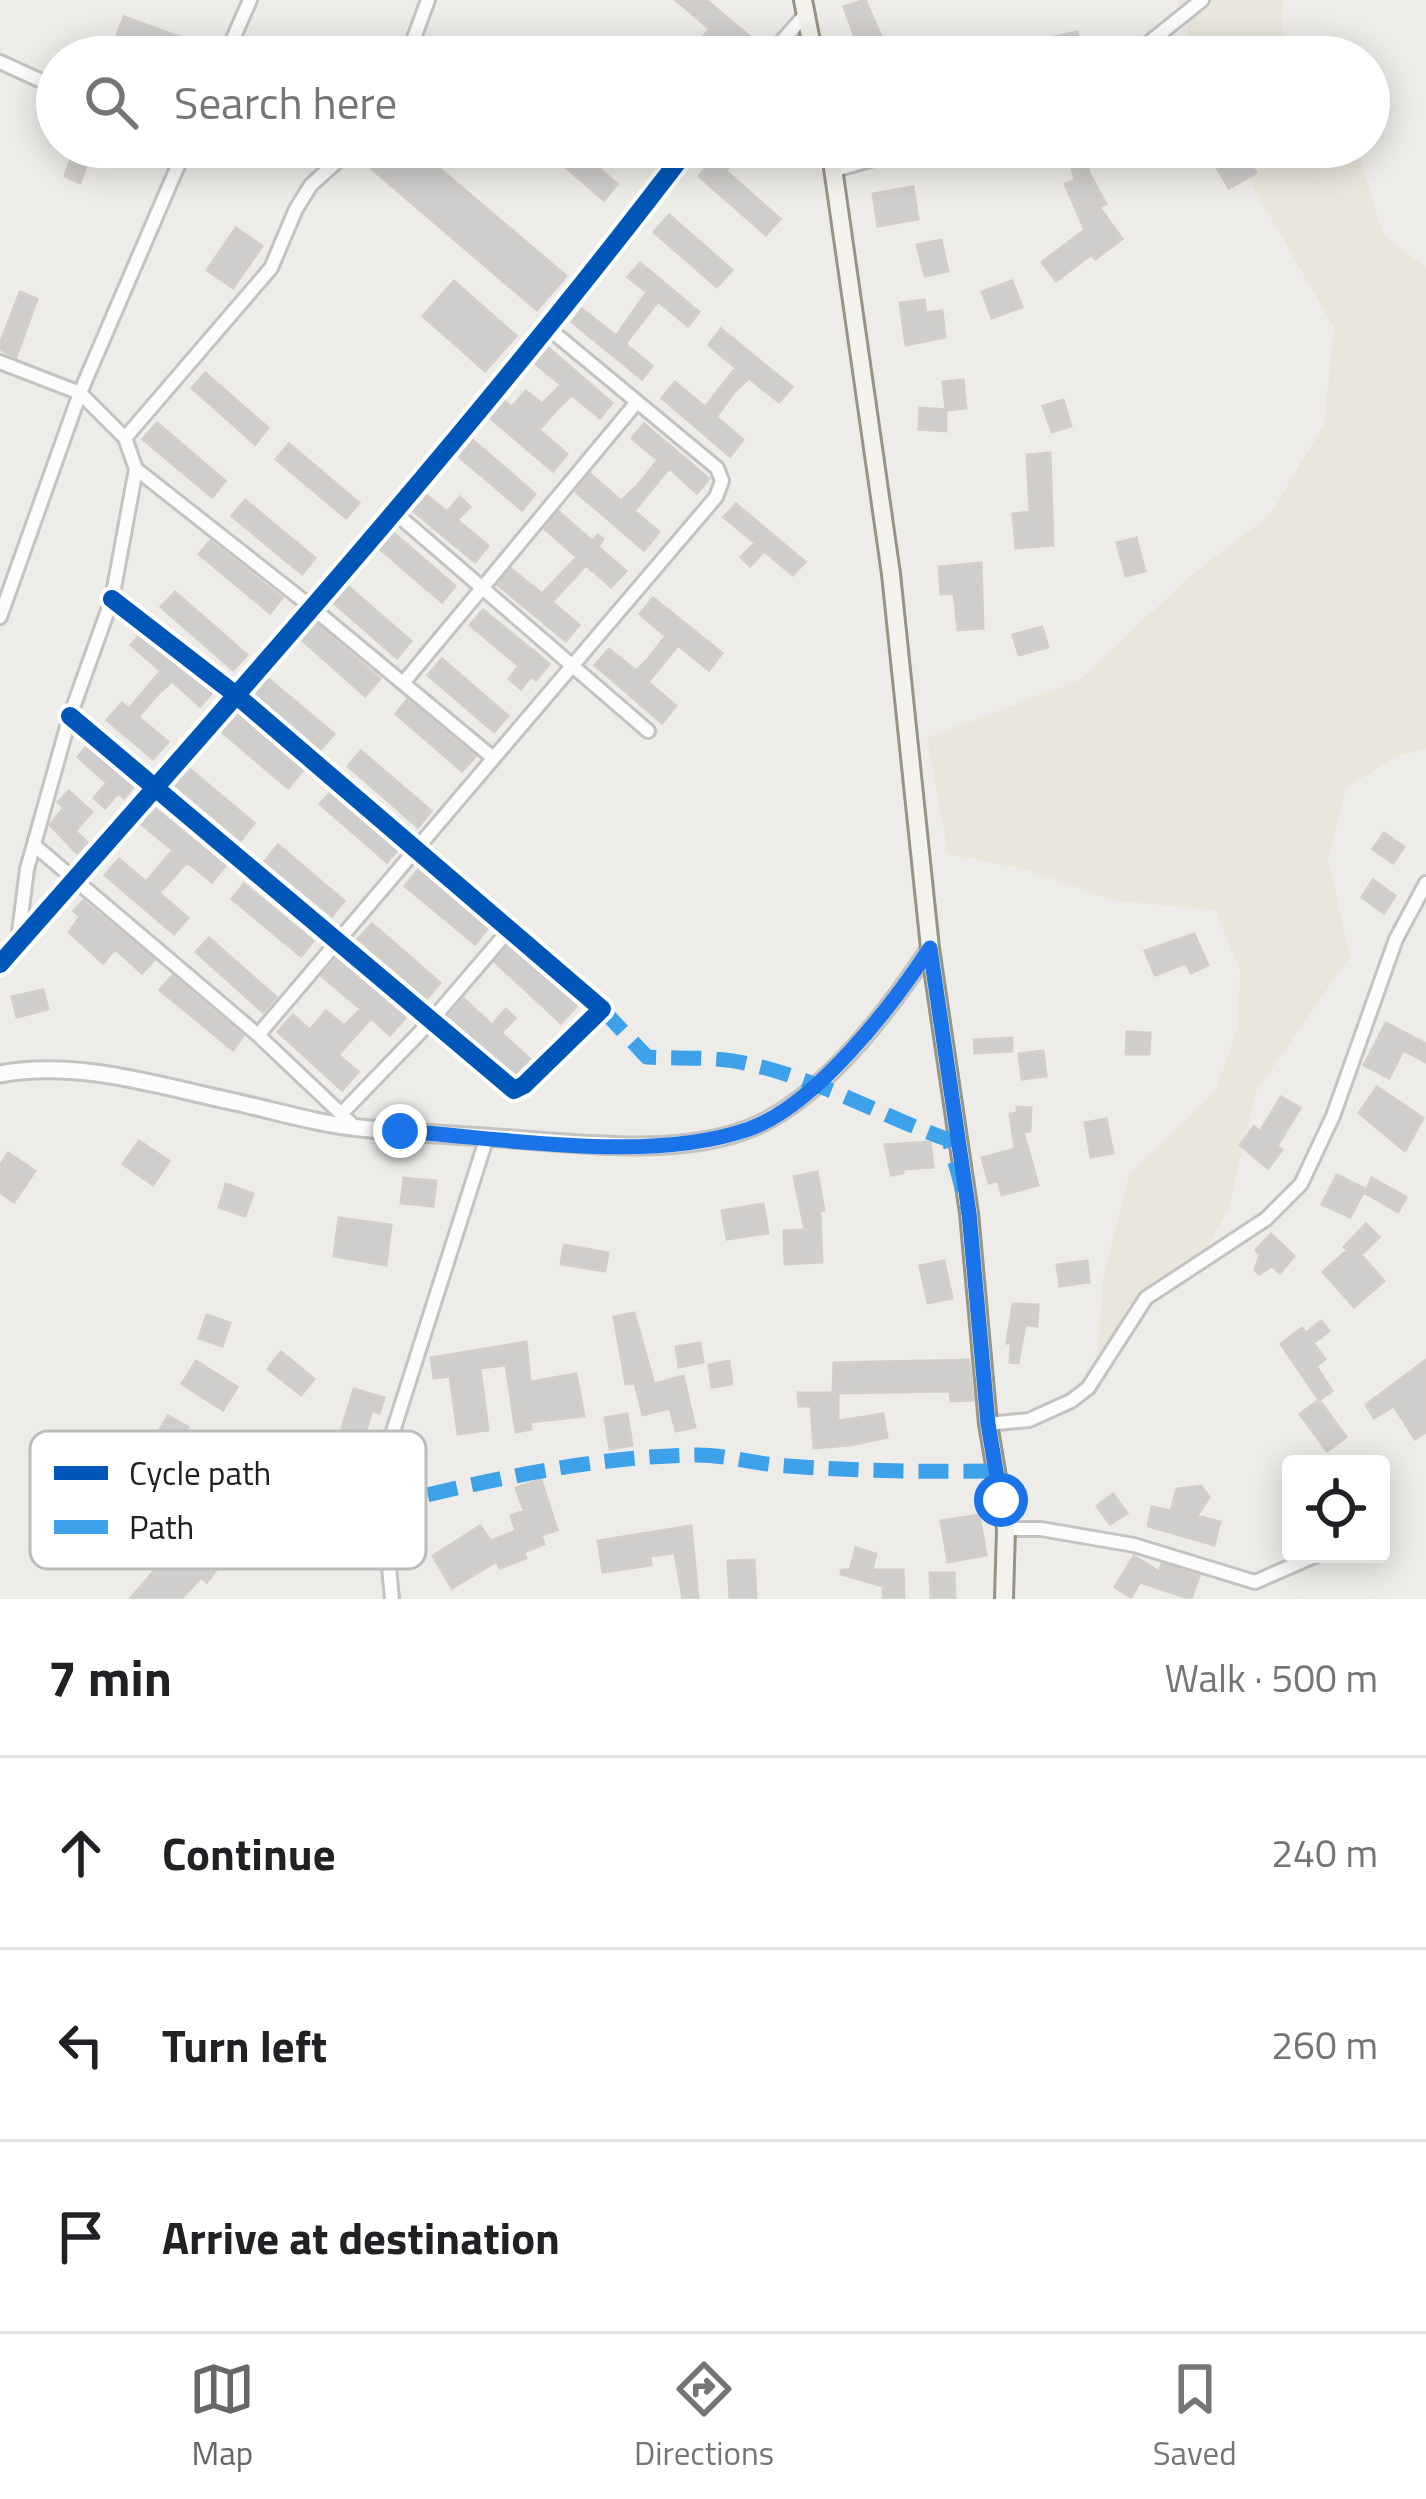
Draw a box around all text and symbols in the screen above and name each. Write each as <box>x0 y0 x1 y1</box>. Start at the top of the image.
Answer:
search box <box>36 36 1390 168</box>
text: Search here <box>174 68 397 136</box>
icon: search <box>78 69 144 135</box>
route end <box>373 1104 427 1158</box>
legend <box>30 1431 426 1569</box>
text: Cycle path <box>129 1448 271 1498</box>
map controls <box>1282 1455 1390 1563</box>
button: locate <box>1282 1455 1390 1563</box>
route start <box>974 1473 1028 1527</box>
text: Path <box>129 1502 194 1552</box>
text: 7 min <box>48 1638 172 1716</box>
text: Walk · 500 m <box>1164 1648 1378 1707</box>
text: Continue <box>162 1819 336 1887</box>
icon: ahead <box>48 1820 114 1886</box>
text: 240 m <box>1271 1823 1378 1882</box>
text: Turn left <box>162 2011 327 2079</box>
icon: left <box>48 2012 114 2078</box>
text: 260 m <box>1271 2015 1378 2074</box>
text: Arrive at destination <box>162 2203 560 2271</box>
icon: arrive <box>48 2204 114 2270</box>
tab: Map <box>189 2356 255 2478</box>
tab: Directions <box>634 2356 774 2478</box>
tab: Saved <box>1153 2356 1237 2478</box>

